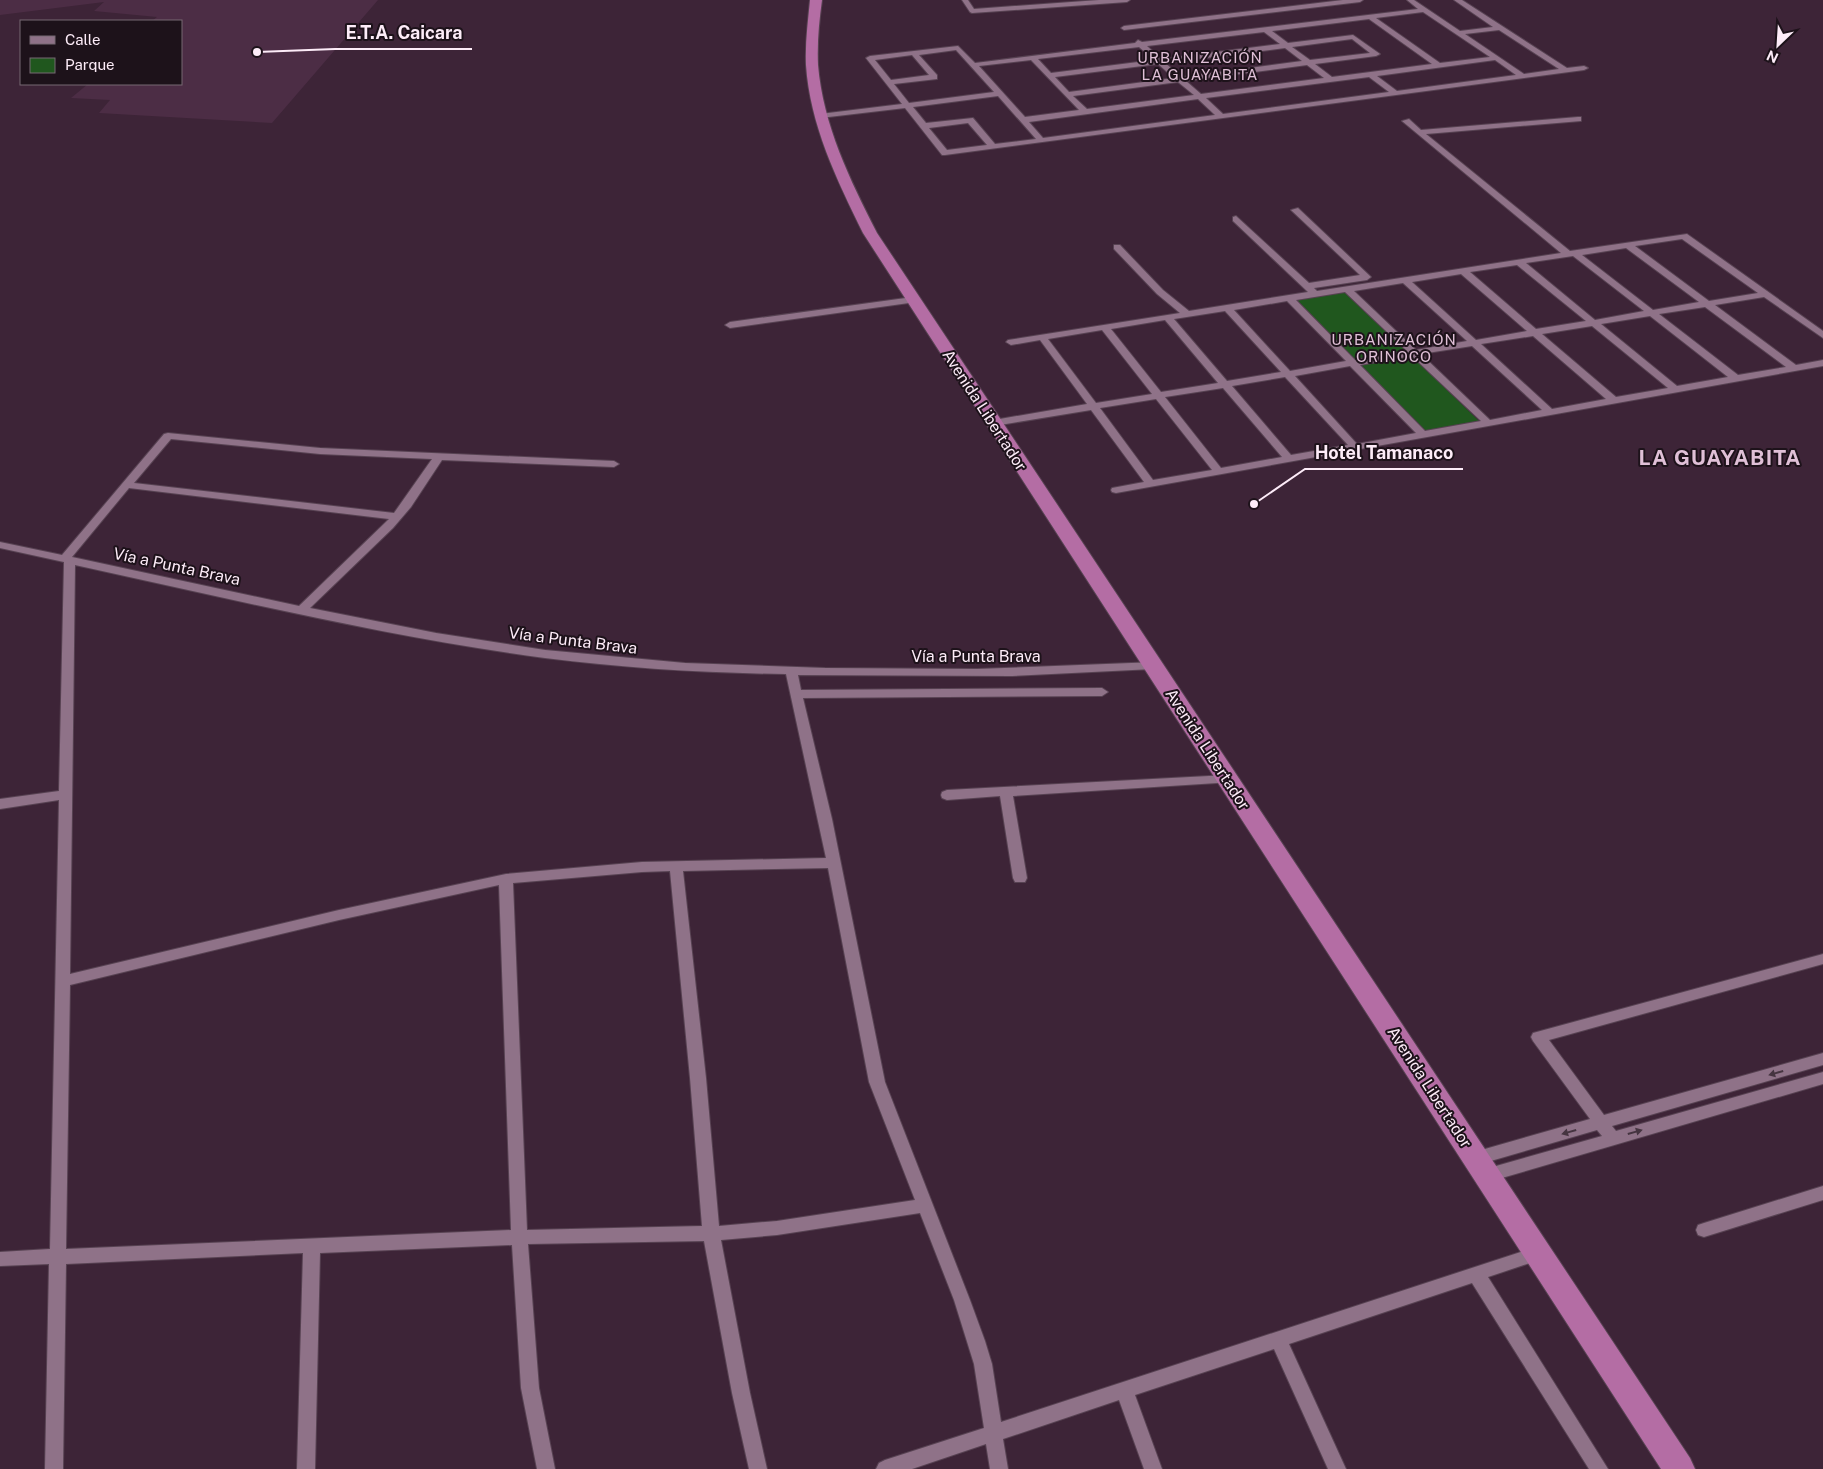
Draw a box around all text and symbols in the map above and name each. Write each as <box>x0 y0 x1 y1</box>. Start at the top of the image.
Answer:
callout: E.T.A. Caicara <box>335 16 472 49</box>
legend <box>20 20 182 85</box>
north arrow <box>1753 20 1803 70</box>
text: E.T.A. Caicara <box>346 22 462 43</box>
text: Calle <box>65 31 101 48</box>
text: N <box>1764 47 1781 66</box>
district label: URBANIZACIÓN LA GUAYABITA <box>1137 48 1263 83</box>
text: Parque <box>65 56 115 73</box>
district label: URBANIZACIÓN ORINOCO <box>1331 330 1457 365</box>
street label: Avenida Libertador <box>938 346 1031 474</box>
callout: Hotel Tamanaco <box>1305 436 1463 469</box>
text: Hotel Tamanaco <box>1315 442 1453 463</box>
district label: LA GUAYABITA <box>1638 445 1802 470</box>
street label: Vía a Punta Brava <box>112 544 242 589</box>
street label: Vía a Punta Brava <box>508 623 638 658</box>
street label: Vía a Punta Brava <box>911 647 1041 666</box>
street label: Avenida Libertador <box>1161 685 1254 813</box>
street label: Avenida Libertador <box>1383 1023 1476 1151</box>
one-way arrow <box>1769 1069 1784 1077</box>
one-way arrow <box>1562 1128 1577 1136</box>
one-way arrow <box>1628 1128 1643 1136</box>

